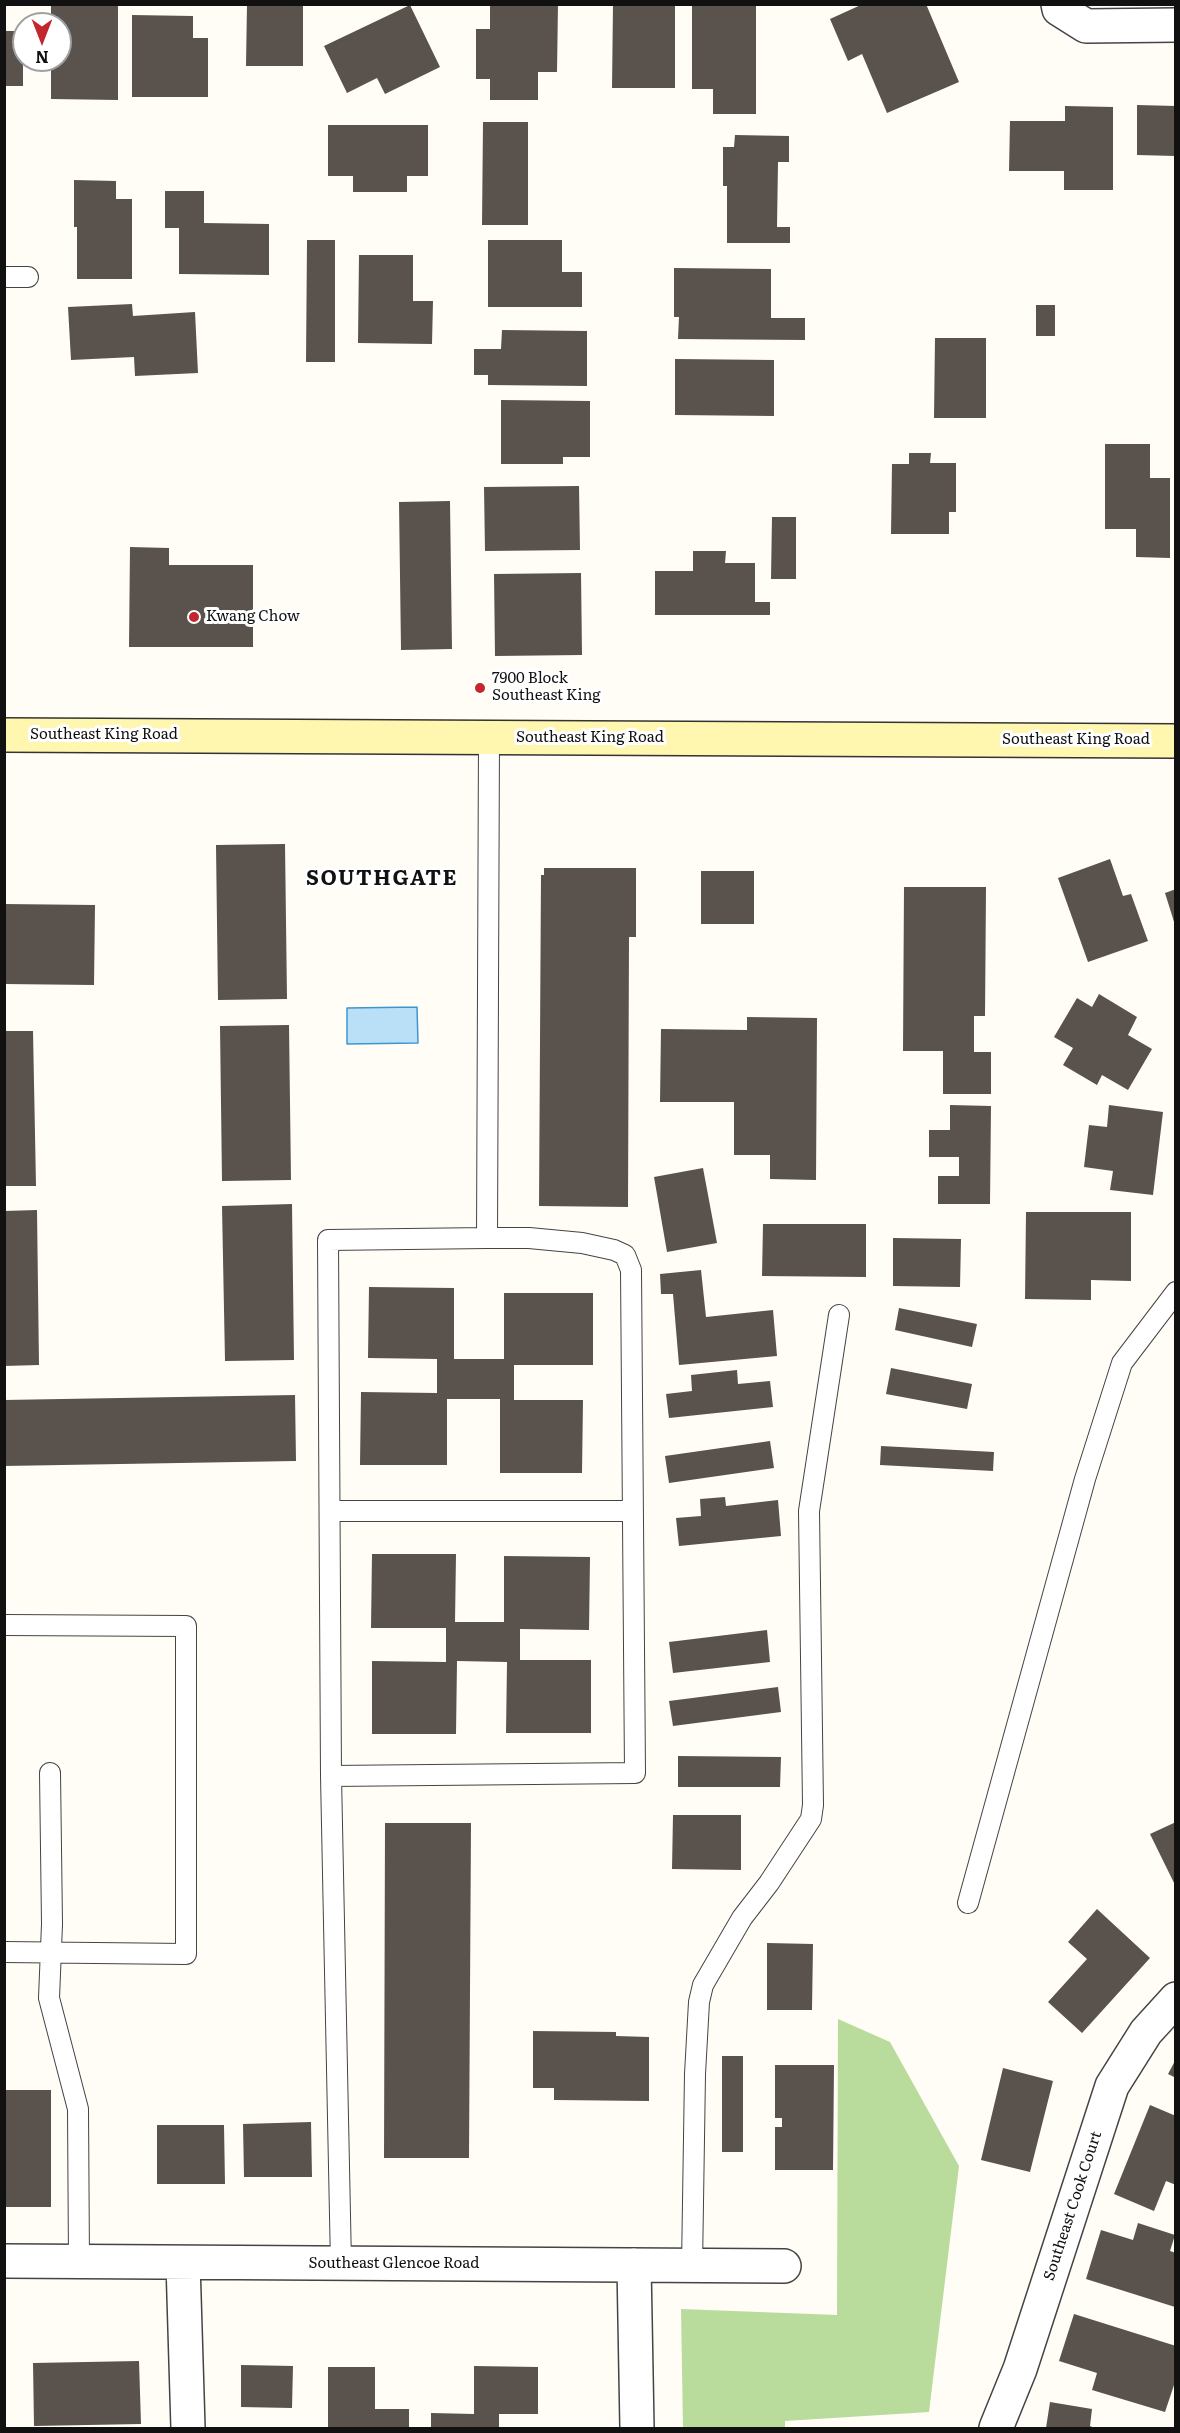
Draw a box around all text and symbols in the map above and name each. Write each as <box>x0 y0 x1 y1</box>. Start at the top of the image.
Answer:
north arrow <box>12 12 72 72</box>
text: N <box>35 46 49 70</box>
place label: Kwang Chow <box>206 608 300 626</box>
marker: Kwang Chow <box>187 610 201 624</box>
place label: 7900 Block Southeast King <box>492 670 601 705</box>
marker: 7900 Block Southeast King <box>473 681 487 695</box>
street label: Southeast King Road <box>30 726 178 744</box>
street label: Southeast King Road <box>516 729 664 747</box>
street label: Southeast King Road <box>1002 731 1150 749</box>
district label: SOUTHGATE <box>306 866 458 892</box>
street label: Southeast Cook Court <box>1040 2129 1106 2283</box>
street label: Southeast Glencoe Road <box>308 2255 480 2273</box>

